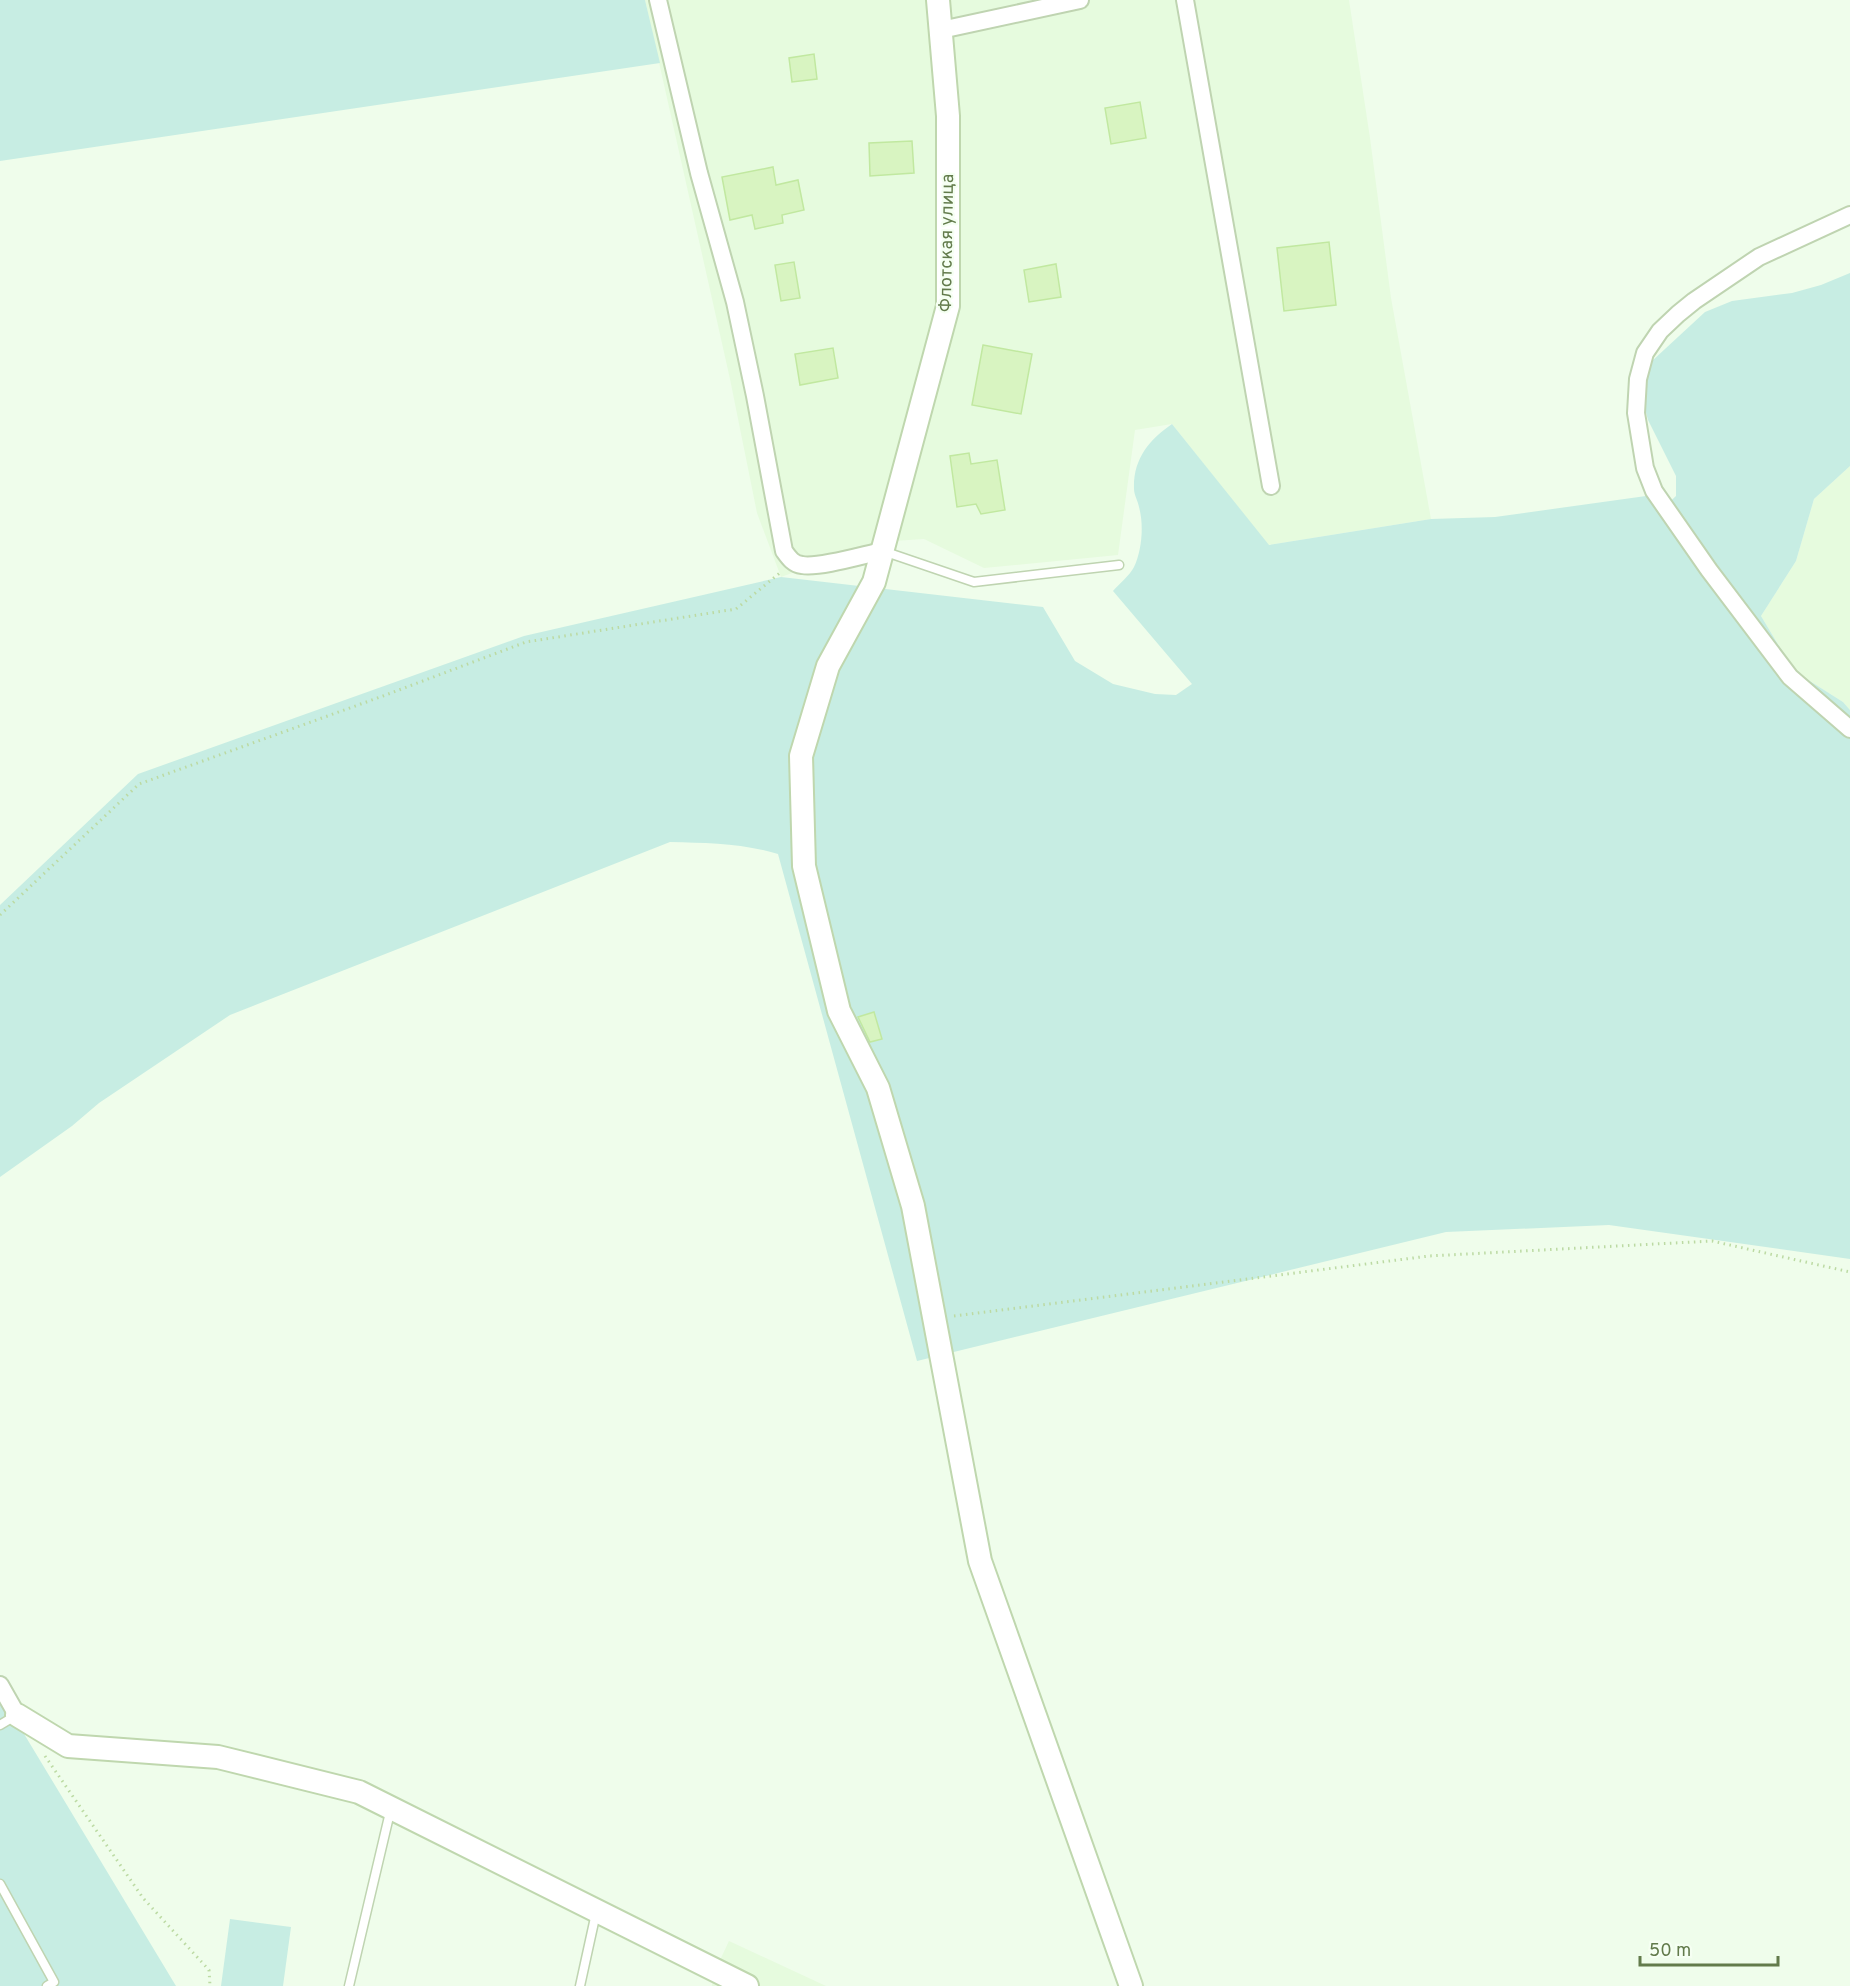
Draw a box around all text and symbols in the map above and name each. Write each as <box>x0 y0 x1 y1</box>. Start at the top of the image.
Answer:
street label: Флотская улица <box>935 174 960 312</box>
scale bar <box>1640 1929 1778 1967</box>
text: 50 m <box>1649 1940 1691 1963</box>

